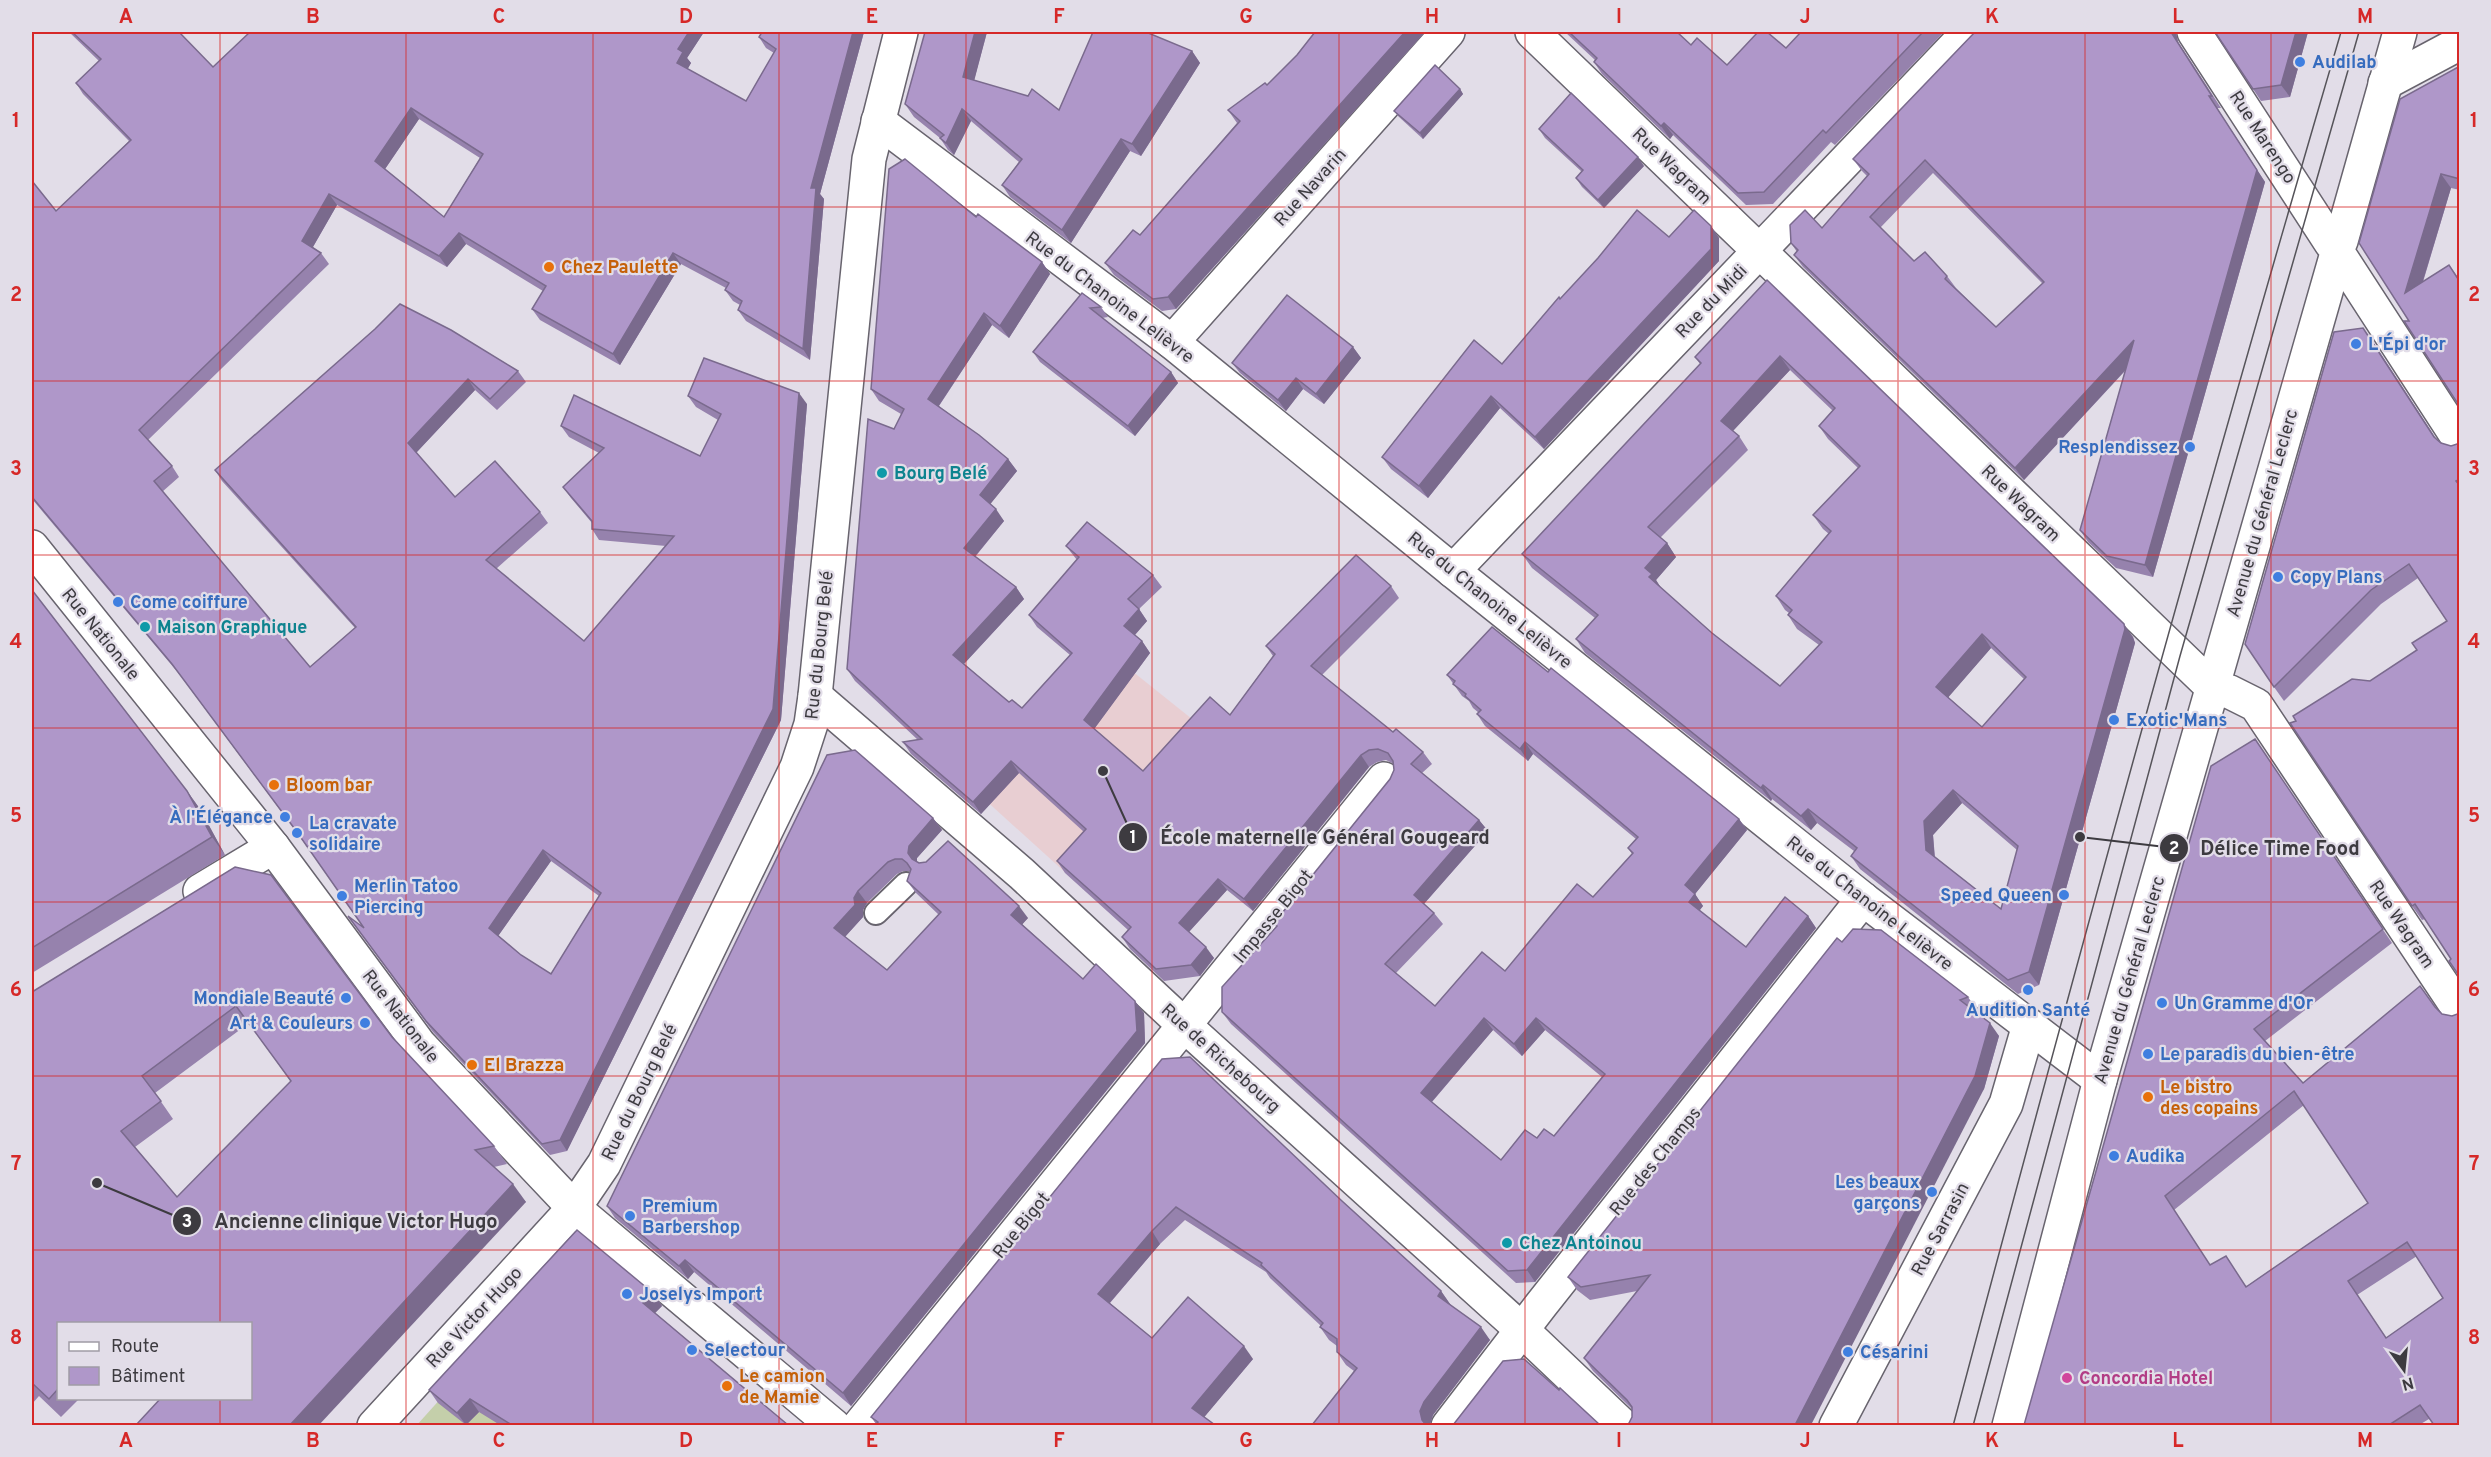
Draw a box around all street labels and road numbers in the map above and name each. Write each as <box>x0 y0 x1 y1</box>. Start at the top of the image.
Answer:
street label: Rue Marengo <box>2223 87 2300 189</box>
street label: Rue Wagram <box>1626 124 1715 211</box>
street label: Rue Navarin <box>1270 144 1352 232</box>
street label: Rue du Chanoine Lelièvre <box>1020 227 1198 369</box>
street label: Rue du Midi <box>1671 260 1753 344</box>
street label: Avenue du Général Leclerc <box>2223 407 2304 620</box>
street label: Rue Wagram <box>1975 461 2064 548</box>
street label: Rue du Chanoine Lelièvre <box>1402 528 1576 675</box>
street label: Rue du Bourg Belé <box>801 570 840 721</box>
street label: Rue Nationale <box>56 584 144 686</box>
street label: Rue du Chanoine Lelièvre <box>1781 832 1957 976</box>
street label: Impasse Bigot <box>1229 865 1319 969</box>
street label: Avenue du Général Leclerc <box>2090 874 2171 1087</box>
street label: Rue Wagram <box>2363 876 2439 973</box>
street label: Rue Nationale <box>356 966 443 1068</box>
street label: Rue de Richebourg <box>1156 999 1284 1119</box>
street label: Rue du Bourg Belé <box>597 1020 683 1165</box>
street label: Rue des Champs <box>1605 1103 1707 1221</box>
street label: Rue Sarrasin <box>1907 1179 1975 1280</box>
street label: Rue Bigot <box>988 1188 1056 1264</box>
street label: Rue Victor Hugo <box>422 1262 528 1374</box>

